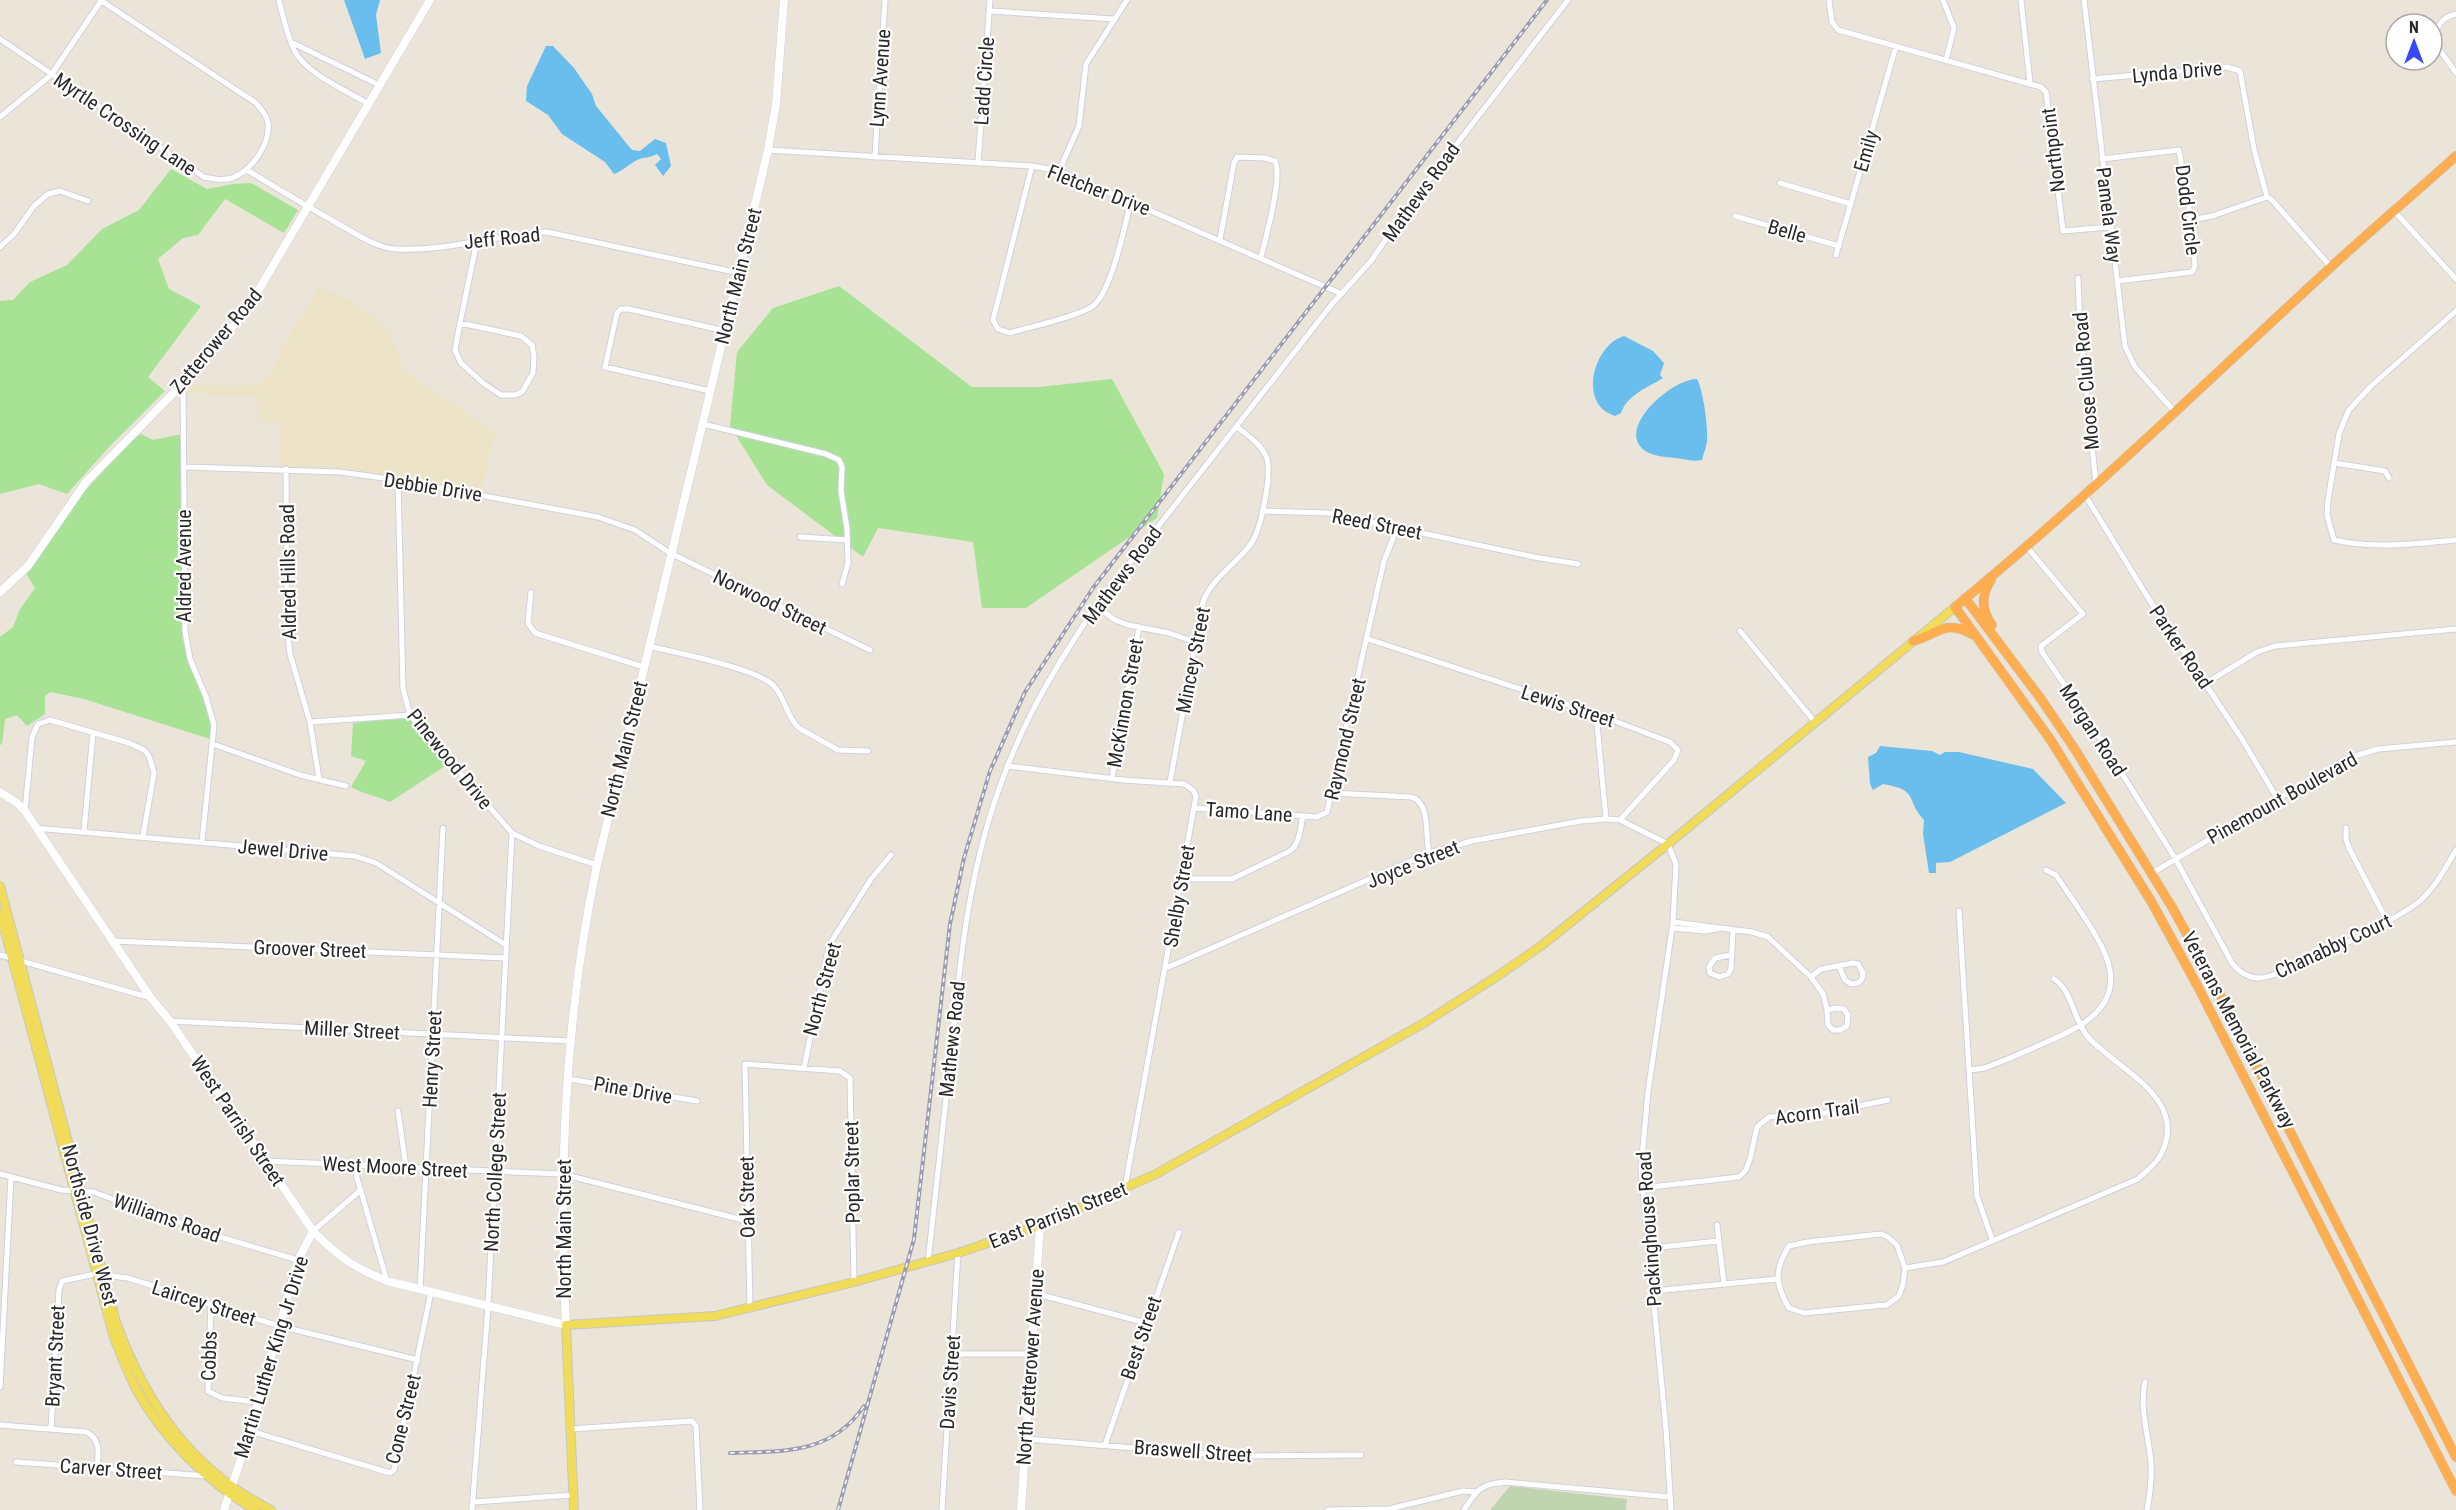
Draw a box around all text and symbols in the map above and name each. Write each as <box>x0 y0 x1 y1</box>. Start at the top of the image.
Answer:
north arrow <box>2384 12 2444 72</box>
text: N <box>2409 18 2419 37</box>
street label: Lynn Avenue <box>865 28 895 128</box>
street label: Ladd Circle <box>969 36 999 126</box>
street label: Lynda Drive <box>2131 56 2223 88</box>
street label: Myrtle Crossing Lane <box>49 67 201 181</box>
street label: Northpoint <box>2036 106 2070 193</box>
street label: Emily <box>1849 127 1883 175</box>
street label: Mathews Road <box>1377 138 1465 246</box>
street label: Fletcher Drive <box>1044 159 1154 221</box>
street label: Dodd Circle <box>2171 163 2205 257</box>
street label: Pamela Way <box>2091 166 2127 264</box>
street label: North Main Street <box>709 205 767 347</box>
street label: Belle <box>1765 214 1809 248</box>
street label: Jeff Road <box>463 222 541 254</box>
street label: Zetterower Road <box>165 283 267 399</box>
street label: Moose Club Road <box>2068 311 2104 451</box>
street label: Debbie Drive <box>382 467 484 507</box>
street label: Aldred Hills Road <box>275 504 301 640</box>
street label: Reed Street <box>1330 504 1424 544</box>
street label: Aldred Avenue <box>172 509 196 623</box>
street label: Mathews Road <box>1077 521 1167 629</box>
street label: Norwood Street <box>709 564 831 640</box>
street label: Parker Road <box>2144 601 2218 693</box>
street label: Mincey Street <box>1171 605 1215 715</box>
street label: McKinnon Street <box>1102 637 1148 769</box>
street label: Raymond Street <box>1319 676 1371 802</box>
street label: North Main Street <box>595 678 653 820</box>
street label: Morgan Road <box>2054 679 2132 781</box>
street label: Lewis Street <box>1518 680 1618 732</box>
street label: Pinewood Drive <box>402 704 498 814</box>
street label: Pinemount Boulevard <box>2203 747 2361 849</box>
street label: Tamo Lane <box>1205 797 1293 827</box>
street label: Jewel Drive <box>237 834 329 866</box>
street label: Joyce Street <box>1363 835 1463 893</box>
street label: Shelby Street <box>1158 843 1200 949</box>
street label: Chanabby Court <box>2271 908 2395 983</box>
street label: Veterans Memorial Parkway <box>2177 927 2301 1133</box>
street label: Groover Street <box>253 935 367 963</box>
street label: North Street <box>798 939 846 1038</box>
street label: Mathews Road <box>934 980 970 1098</box>
street label: Henry Street <box>417 1010 447 1108</box>
street label: Miller Street <box>304 1016 401 1044</box>
street label: West Parrish Street <box>186 1051 290 1191</box>
street label: Pine Drive <box>592 1071 674 1109</box>
street label: North College Street <box>479 1092 511 1252</box>
street label: Acorn Trail <box>1773 1094 1861 1130</box>
street label: Poplar Street <box>839 1120 865 1223</box>
street label: Northside Drive West <box>57 1142 123 1308</box>
street label: West Moore Street <box>322 1151 469 1183</box>
street label: Packinghouse Road <box>1632 1151 1666 1307</box>
street label: Oak Street <box>734 1156 760 1238</box>
street label: North Main Street <box>552 1159 576 1299</box>
street label: East Parrish Street <box>985 1176 1131 1254</box>
street label: Williams Road <box>110 1188 224 1248</box>
street label: Martin Luther King Jr Drive <box>229 1253 313 1461</box>
street label: North Zetterower Avenue <box>1011 1268 1049 1466</box>
street label: Laircey Street <box>149 1275 259 1331</box>
street label: Best Street <box>1116 1293 1166 1383</box>
street label: Bryant Street <box>40 1304 70 1408</box>
street label: Cobbs <box>196 1330 222 1382</box>
street label: Davis Street <box>935 1334 965 1430</box>
street label: Cone Street <box>380 1371 426 1466</box>
street label: Braswell Street <box>1133 1435 1253 1467</box>
street label: Carver Street <box>59 1453 163 1485</box>

